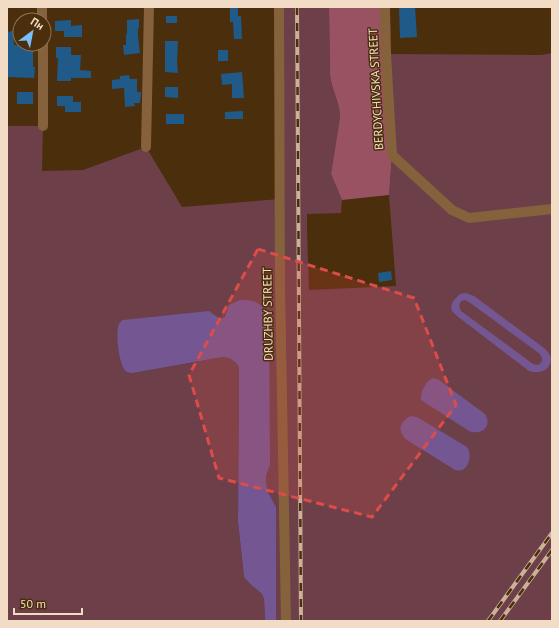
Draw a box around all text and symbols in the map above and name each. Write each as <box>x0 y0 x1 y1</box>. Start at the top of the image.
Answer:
north arrow <box>12 12 52 52</box>
text: Пн <box>28 14 47 33</box>
street label: BERDYCHIVSKA STREET <box>365 27 386 150</box>
street label: DRUZHBY STREET <box>259 267 276 361</box>
scale bar <box>14 590 82 616</box>
text: 50 m <box>20 596 46 611</box>

